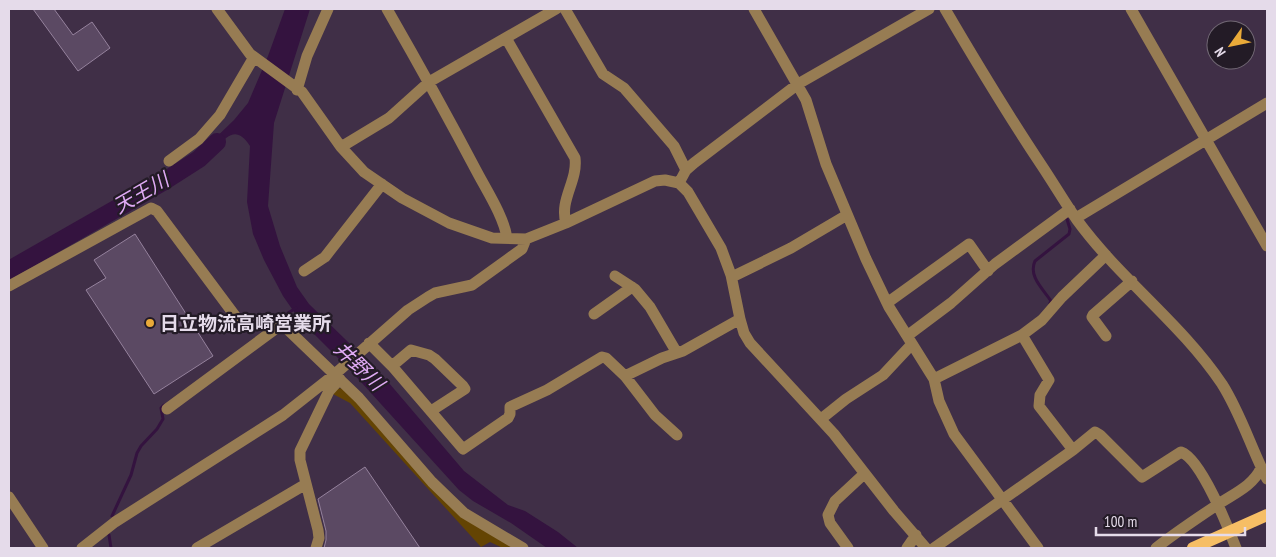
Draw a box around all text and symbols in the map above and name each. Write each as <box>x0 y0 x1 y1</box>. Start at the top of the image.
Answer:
north arrow <box>1206 20 1256 70</box>
text: N <box>1210 44 1230 60</box>
water label: 天王川 <box>109 166 175 219</box>
place label: 日立物流高崎営業所 <box>160 311 331 335</box>
marker: 日立物流高崎営業所 <box>144 317 156 329</box>
water label: 井野川 <box>328 336 391 398</box>
scale bar <box>1096 504 1245 536</box>
text: 100 m <box>1104 512 1137 531</box>

